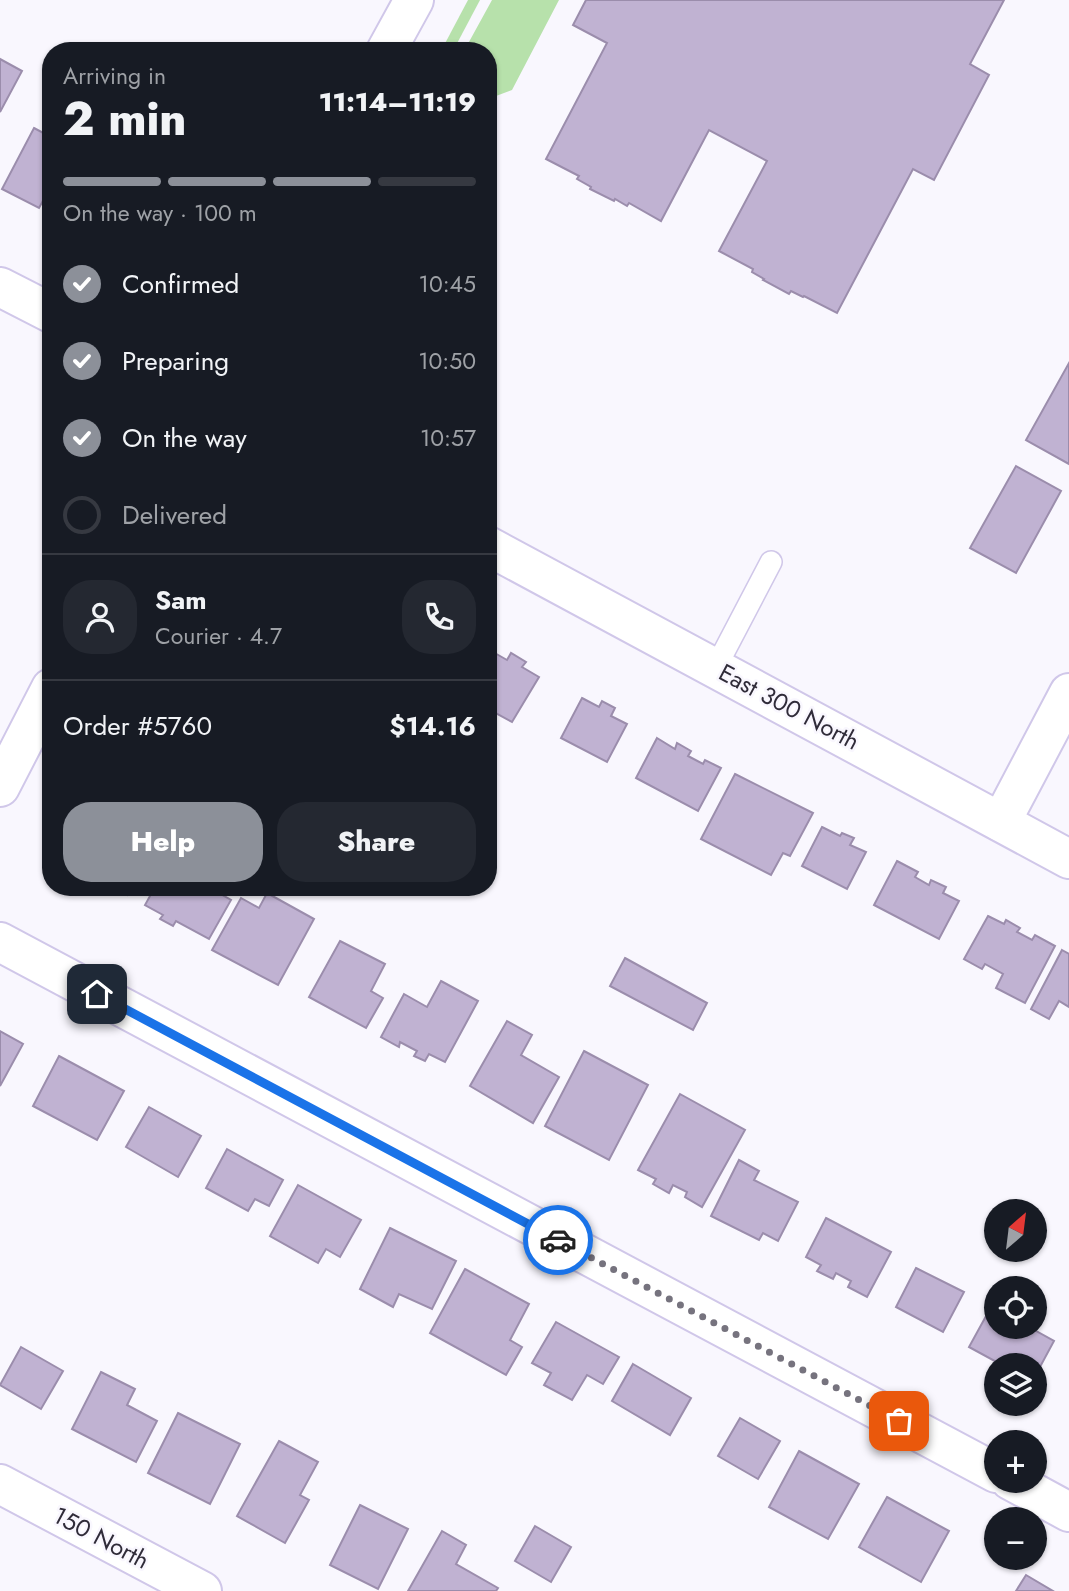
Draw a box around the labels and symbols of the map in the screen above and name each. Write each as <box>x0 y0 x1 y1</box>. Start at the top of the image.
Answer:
street label: East 300 North <box>713 655 866 758</box>
pin <box>67 964 127 1024</box>
north arrow <box>984 1199 1046 1262</box>
courier <box>523 1205 593 1275</box>
pin <box>869 1391 929 1451</box>
street label: 150 North <box>47 1498 155 1577</box>

